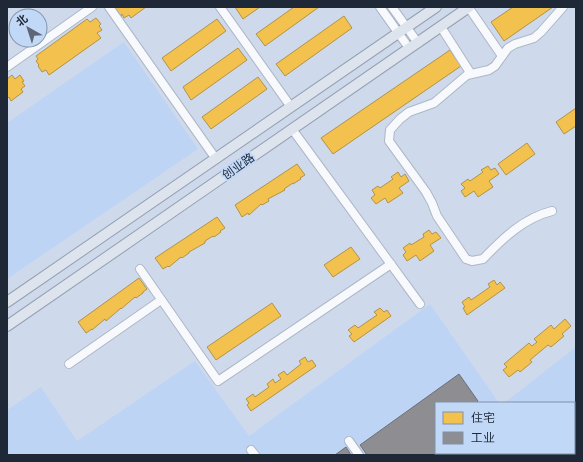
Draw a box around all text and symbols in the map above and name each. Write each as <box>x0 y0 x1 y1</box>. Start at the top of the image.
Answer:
north arrow <box>8 8 48 48</box>
text: 北 <box>13 11 30 28</box>
street label: 创业路 <box>219 150 257 182</box>
legend <box>435 402 575 454</box>
text: 住宅 <box>471 410 495 425</box>
text: 工业 <box>471 430 495 445</box>

